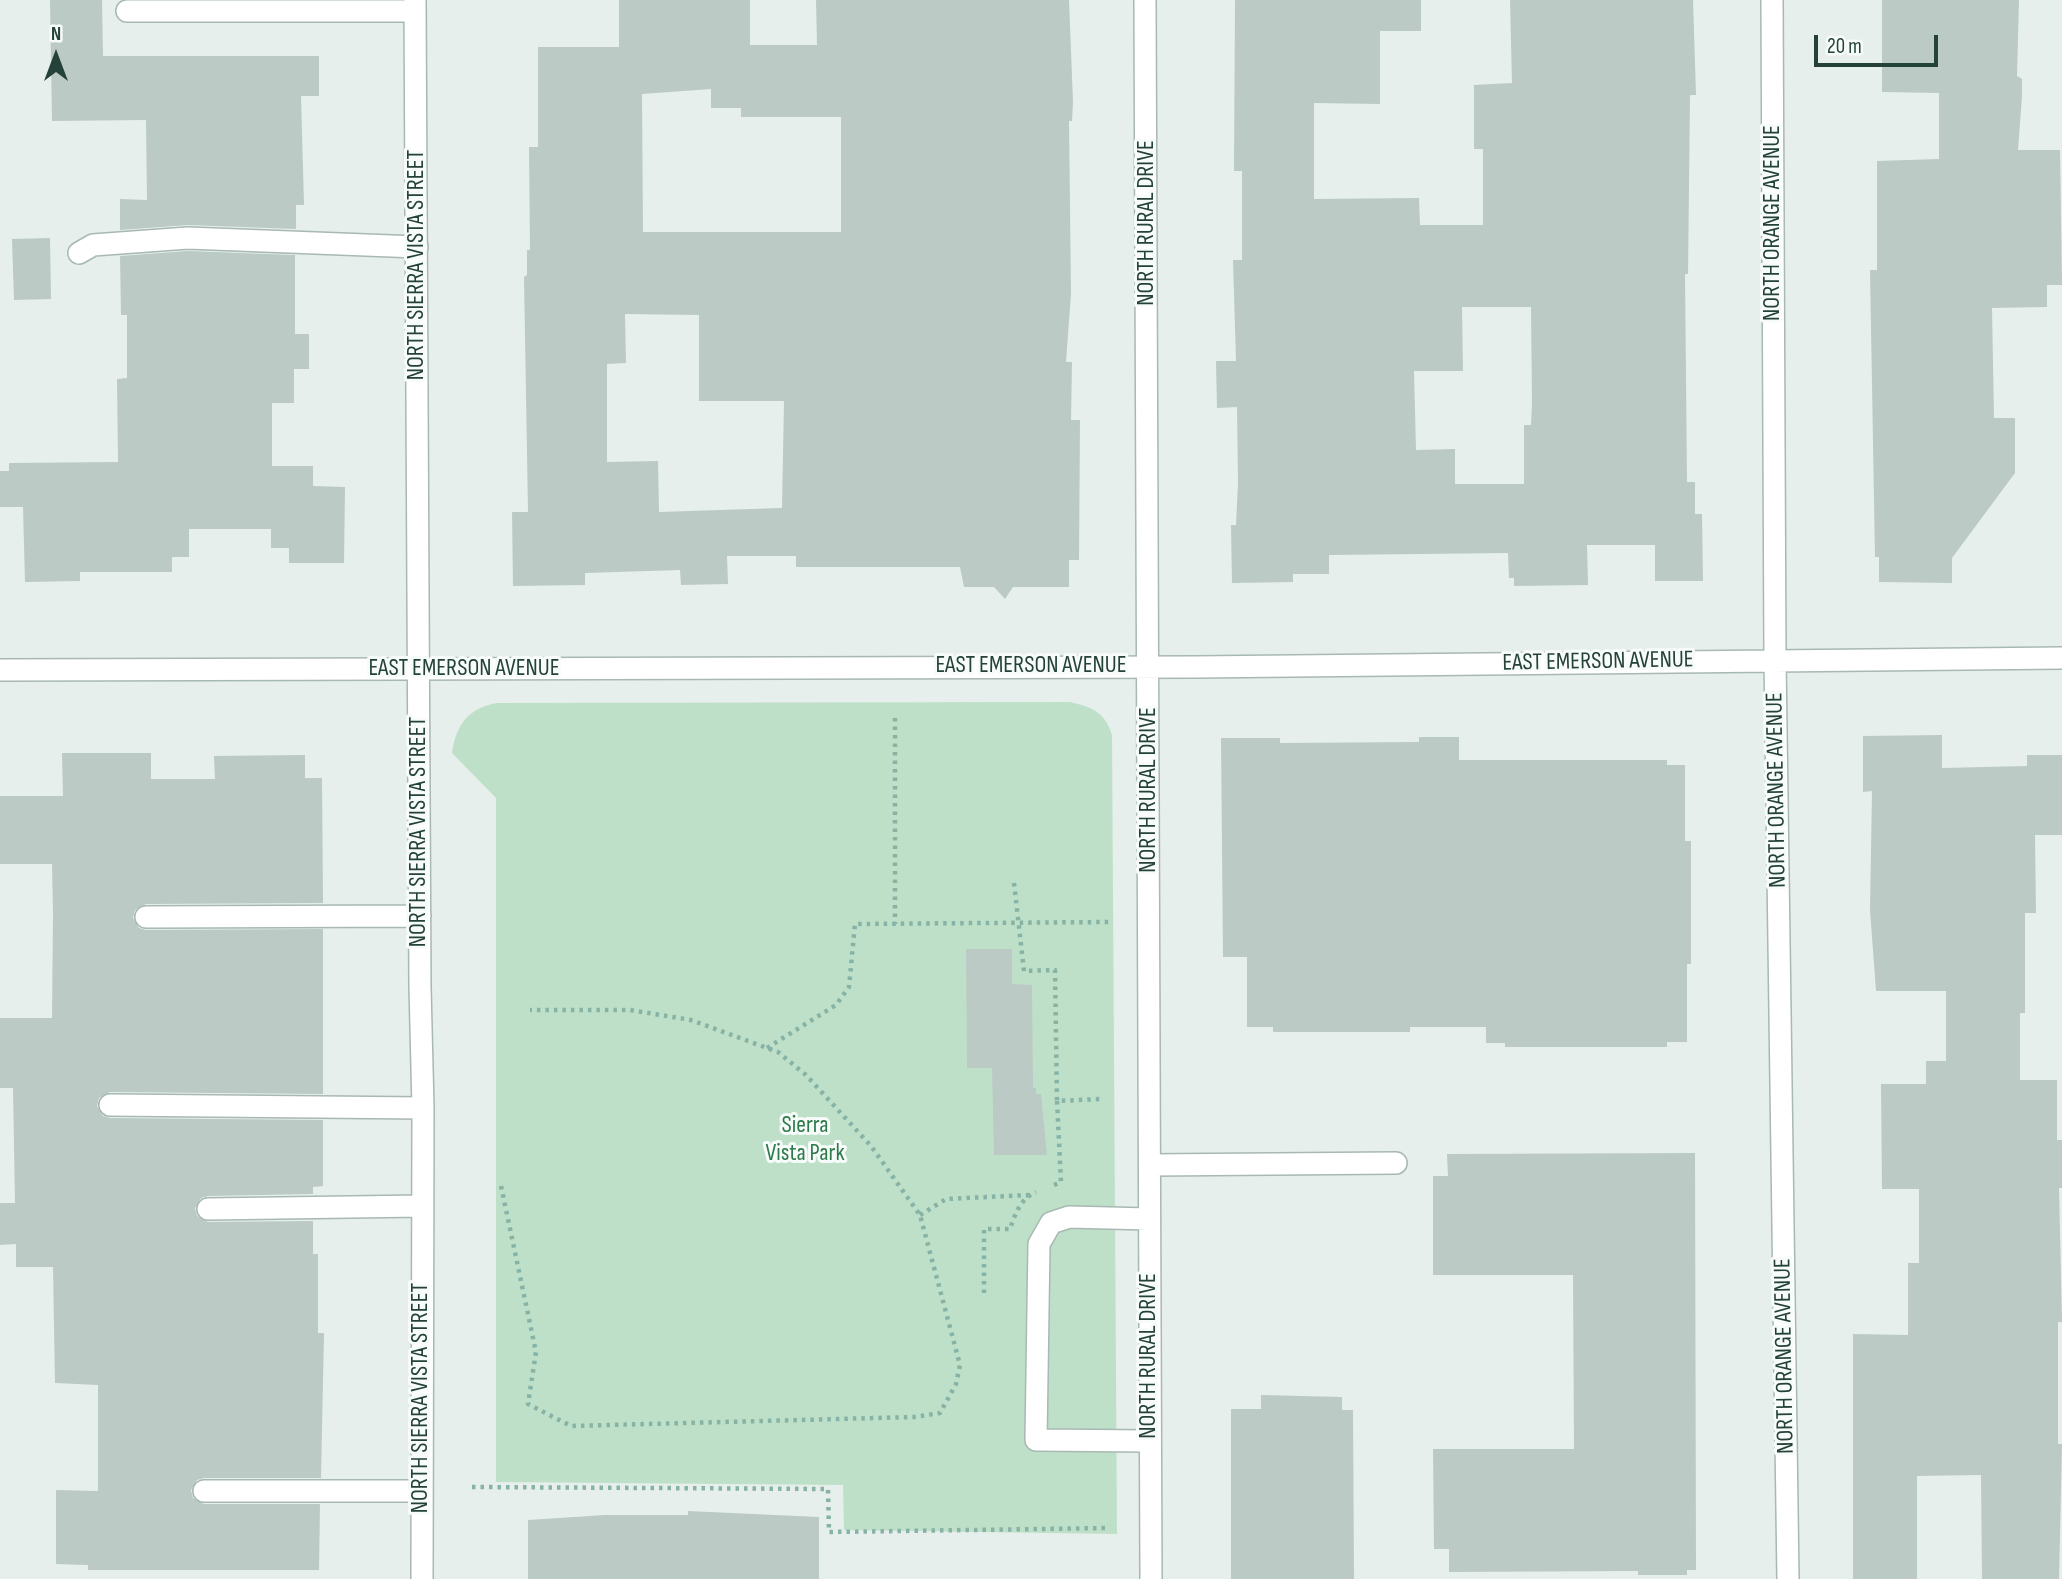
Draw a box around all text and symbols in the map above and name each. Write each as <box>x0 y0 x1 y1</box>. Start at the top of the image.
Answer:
north arrow <box>21 21 91 91</box>
scale bar <box>1817 21 1941 65</box>
text: N <box>51 23 61 46</box>
text: 20 m <box>1827 34 1862 59</box>
street label: NORTH ORANGE AVENUE <box>1759 125 1787 321</box>
street label: NORTH RURAL DRIVE <box>1133 140 1161 306</box>
street label: NORTH SIERRA VISTA STREET <box>403 150 431 380</box>
street label: EAST EMERSON AVENUE <box>1502 646 1694 678</box>
street label: EAST EMERSON AVENUE <box>935 652 1127 680</box>
street label: EAST EMERSON AVENUE <box>368 655 560 683</box>
street label: NORTH ORANGE AVENUE <box>1761 692 1793 888</box>
street label: NORTH RURAL DRIVE <box>1135 707 1163 873</box>
street label: NORTH SIERRA VISTA STREET <box>405 717 433 947</box>
park label: Sierra Vista Park <box>765 1112 845 1168</box>
street label: NORTH ORANGE AVENUE <box>1769 1258 1801 1454</box>
street label: NORTH RURAL DRIVE <box>1135 1273 1163 1439</box>
street label: NORTH SIERRA VISTA STREET <box>407 1283 435 1513</box>

